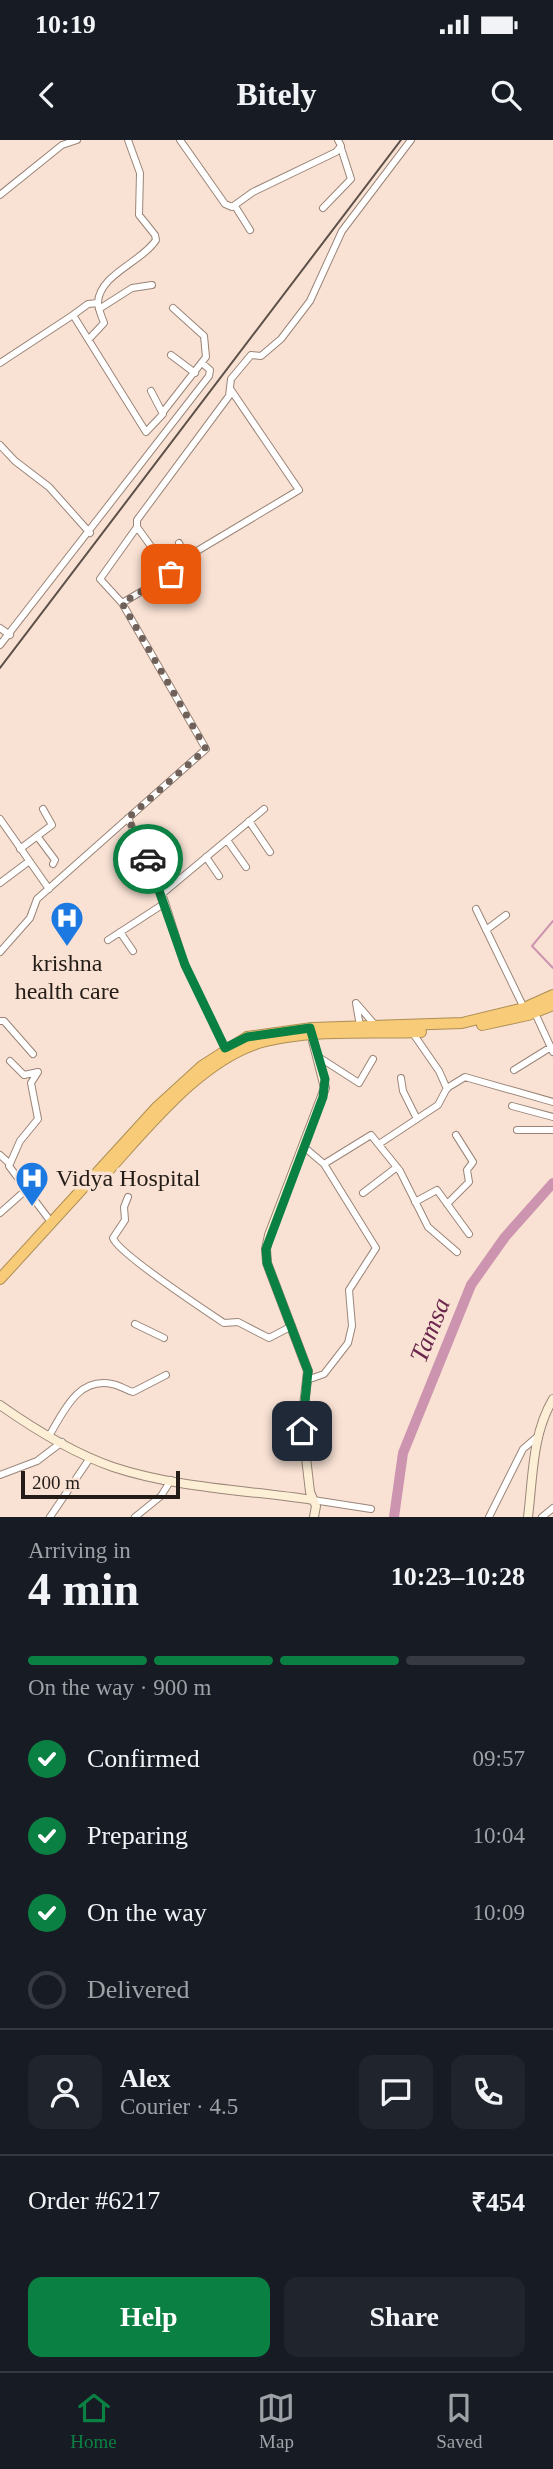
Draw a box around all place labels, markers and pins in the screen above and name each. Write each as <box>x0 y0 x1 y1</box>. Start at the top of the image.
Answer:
pin <box>141 544 201 604</box>
hospital icon: krishna health care <box>48 899 86 948</box>
place label: krishna health care <box>15 950 119 1004</box>
hospital icon: Vidya Hospital <box>13 1159 51 1208</box>
place label: Vidya Hospital <box>56 1165 201 1191</box>
pin <box>272 1401 332 1461</box>

